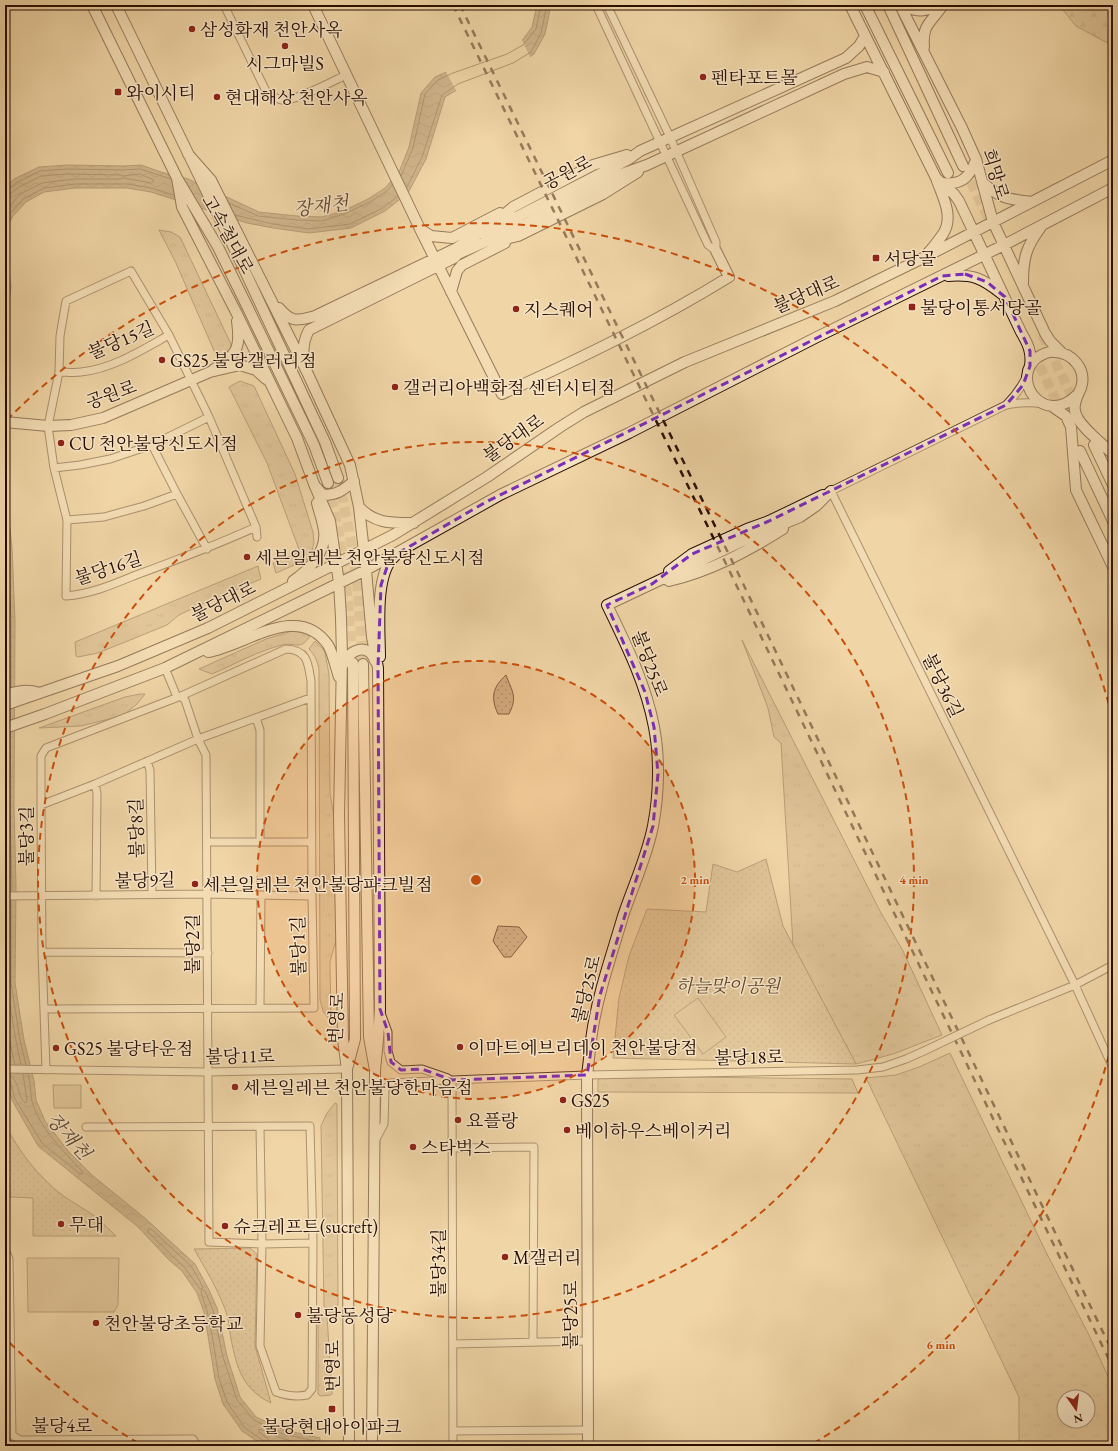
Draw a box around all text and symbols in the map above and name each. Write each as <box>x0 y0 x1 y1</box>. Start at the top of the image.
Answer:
place label: 삼성화재 천안사옥 <box>200 18 343 41</box>
marker: 삼성화재 천안사옥 <box>187 24 197 34</box>
marker: 시그마빌S <box>280 41 290 51</box>
place label: 시그마빌S <box>246 52 324 75</box>
place label: 펜타포트몰 <box>711 66 798 89</box>
marker: 펜타포트몰 <box>698 72 708 82</box>
place label: 와이시티 <box>126 81 196 104</box>
place label: 현대해상 천안사옥 <box>225 86 368 109</box>
marker: 와이시티 <box>113 87 123 97</box>
marker: 현대해상 천안사옥 <box>212 92 222 102</box>
street label: 희망로 <box>977 146 1015 202</box>
street label: 공원로 <box>539 150 595 194</box>
street label: 고속철대로 <box>197 190 259 278</box>
water label: 장재천 <box>292 190 351 222</box>
place label: 서당골 <box>884 247 937 270</box>
marker: 서당골 <box>871 253 881 263</box>
street label: 불당대로 <box>769 270 843 318</box>
place label: 불당이통서당골 <box>920 296 1042 319</box>
place label: 지스퀘어 <box>524 298 594 321</box>
marker: 불당이통서당골 <box>907 302 917 312</box>
marker: 지스퀘어 <box>511 304 521 314</box>
street label: 불당15길 <box>85 316 157 364</box>
place label: GS25 불당갤러리점 <box>170 349 317 372</box>
marker: GS25 불당갤러리점 <box>157 355 167 365</box>
street label: 공원로 <box>83 374 139 414</box>
place label: 갤러리아백화점 센터시티점 <box>403 376 615 399</box>
marker: 갤러리아백화점 센터시티점 <box>390 382 400 392</box>
street label: 불당대로 <box>478 409 548 467</box>
place label: CU 천안불당신도시점 <box>69 432 238 455</box>
marker: CU 천안불당신도시점 <box>56 438 66 448</box>
street label: 불당16길 <box>71 546 145 590</box>
place label: 세븐일레븐 천안불당신도시점 <box>255 546 485 569</box>
marker: 세븐일레븐 천안불당신도시점 <box>242 552 252 562</box>
street label: 불당대로 <box>187 575 259 627</box>
street label: 불당25로 <box>627 626 673 700</box>
street label: 불당36길 <box>917 649 969 721</box>
street label: 불당8길 <box>124 797 148 859</box>
street label: 불당3길 <box>15 806 38 866</box>
street label: 불당9길 <box>114 868 176 892</box>
text: 2 min <box>680 872 710 888</box>
text: 4 min <box>899 872 929 888</box>
place label: 세븐일레븐 천안불당파크빌점 <box>203 873 433 896</box>
centre of rings <box>469 873 483 887</box>
marker: 세븐일레븐 천안불당파크빌점 <box>190 879 200 889</box>
street label: 불당2길 <box>181 914 204 974</box>
street label: 불당1길 <box>286 915 310 977</box>
street label: 불당25로 <box>566 953 606 1025</box>
park label: 하늘맞이공원 <box>676 974 782 997</box>
street label: 번영로 <box>323 991 349 1045</box>
place label: 이마트에브리데이 천안불당점 <box>468 1036 698 1059</box>
place label: GS25 불당타운점 <box>64 1037 193 1060</box>
marker: 이마트에브리데이 천안불당점 <box>455 1042 465 1052</box>
marker: GS25 불당타운점 <box>51 1043 61 1053</box>
street label: 불당11로 <box>205 1044 275 1068</box>
street label: 불당18로 <box>714 1045 784 1069</box>
place label: 세븐일레븐 천안불당한마음점 <box>243 1076 473 1099</box>
marker: 세븐일레븐 천안불당한마음점 <box>230 1082 240 1092</box>
place label: GS25 <box>571 1089 610 1112</box>
marker: GS25 <box>558 1095 568 1105</box>
water label: 장재천 <box>41 1107 98 1166</box>
place label: 요플랑 <box>466 1109 519 1132</box>
marker: 요플랑 <box>453 1115 463 1125</box>
place label: 베이하우스베이커리 <box>575 1119 732 1142</box>
marker: 베이하우스베이커리 <box>562 1125 572 1135</box>
place label: 스타벅스 <box>421 1136 491 1159</box>
marker: 스타벅스 <box>408 1142 418 1152</box>
place label: 무대 <box>69 1213 104 1236</box>
place label: 슈크레프트(sucreft) <box>233 1215 378 1238</box>
marker: 무대 <box>56 1219 66 1229</box>
marker: 슈크레프트(sucreft) <box>220 1221 230 1231</box>
street label: 불당34길 <box>427 1228 450 1298</box>
place label: M갤러리 <box>513 1246 581 1269</box>
marker: M갤러리 <box>500 1252 510 1262</box>
street label: 불당25로 <box>559 1280 582 1350</box>
place label: 불당동성당 <box>306 1304 394 1327</box>
marker: 불당동성당 <box>293 1310 303 1320</box>
place label: 천안불당초등학교 <box>104 1312 244 1335</box>
marker: 천안불당초등학교 <box>91 1318 101 1328</box>
text: 6 min <box>926 1337 956 1353</box>
street label: 번영로 <box>321 1340 344 1392</box>
north arrow <box>1056 1389 1096 1429</box>
marker: 불당현대아이파크 <box>327 1404 337 1414</box>
text: N <box>1072 1411 1084 1427</box>
street label: 불당4로 <box>32 1414 92 1437</box>
place label: 불당현대아이파크 <box>262 1415 402 1438</box>

